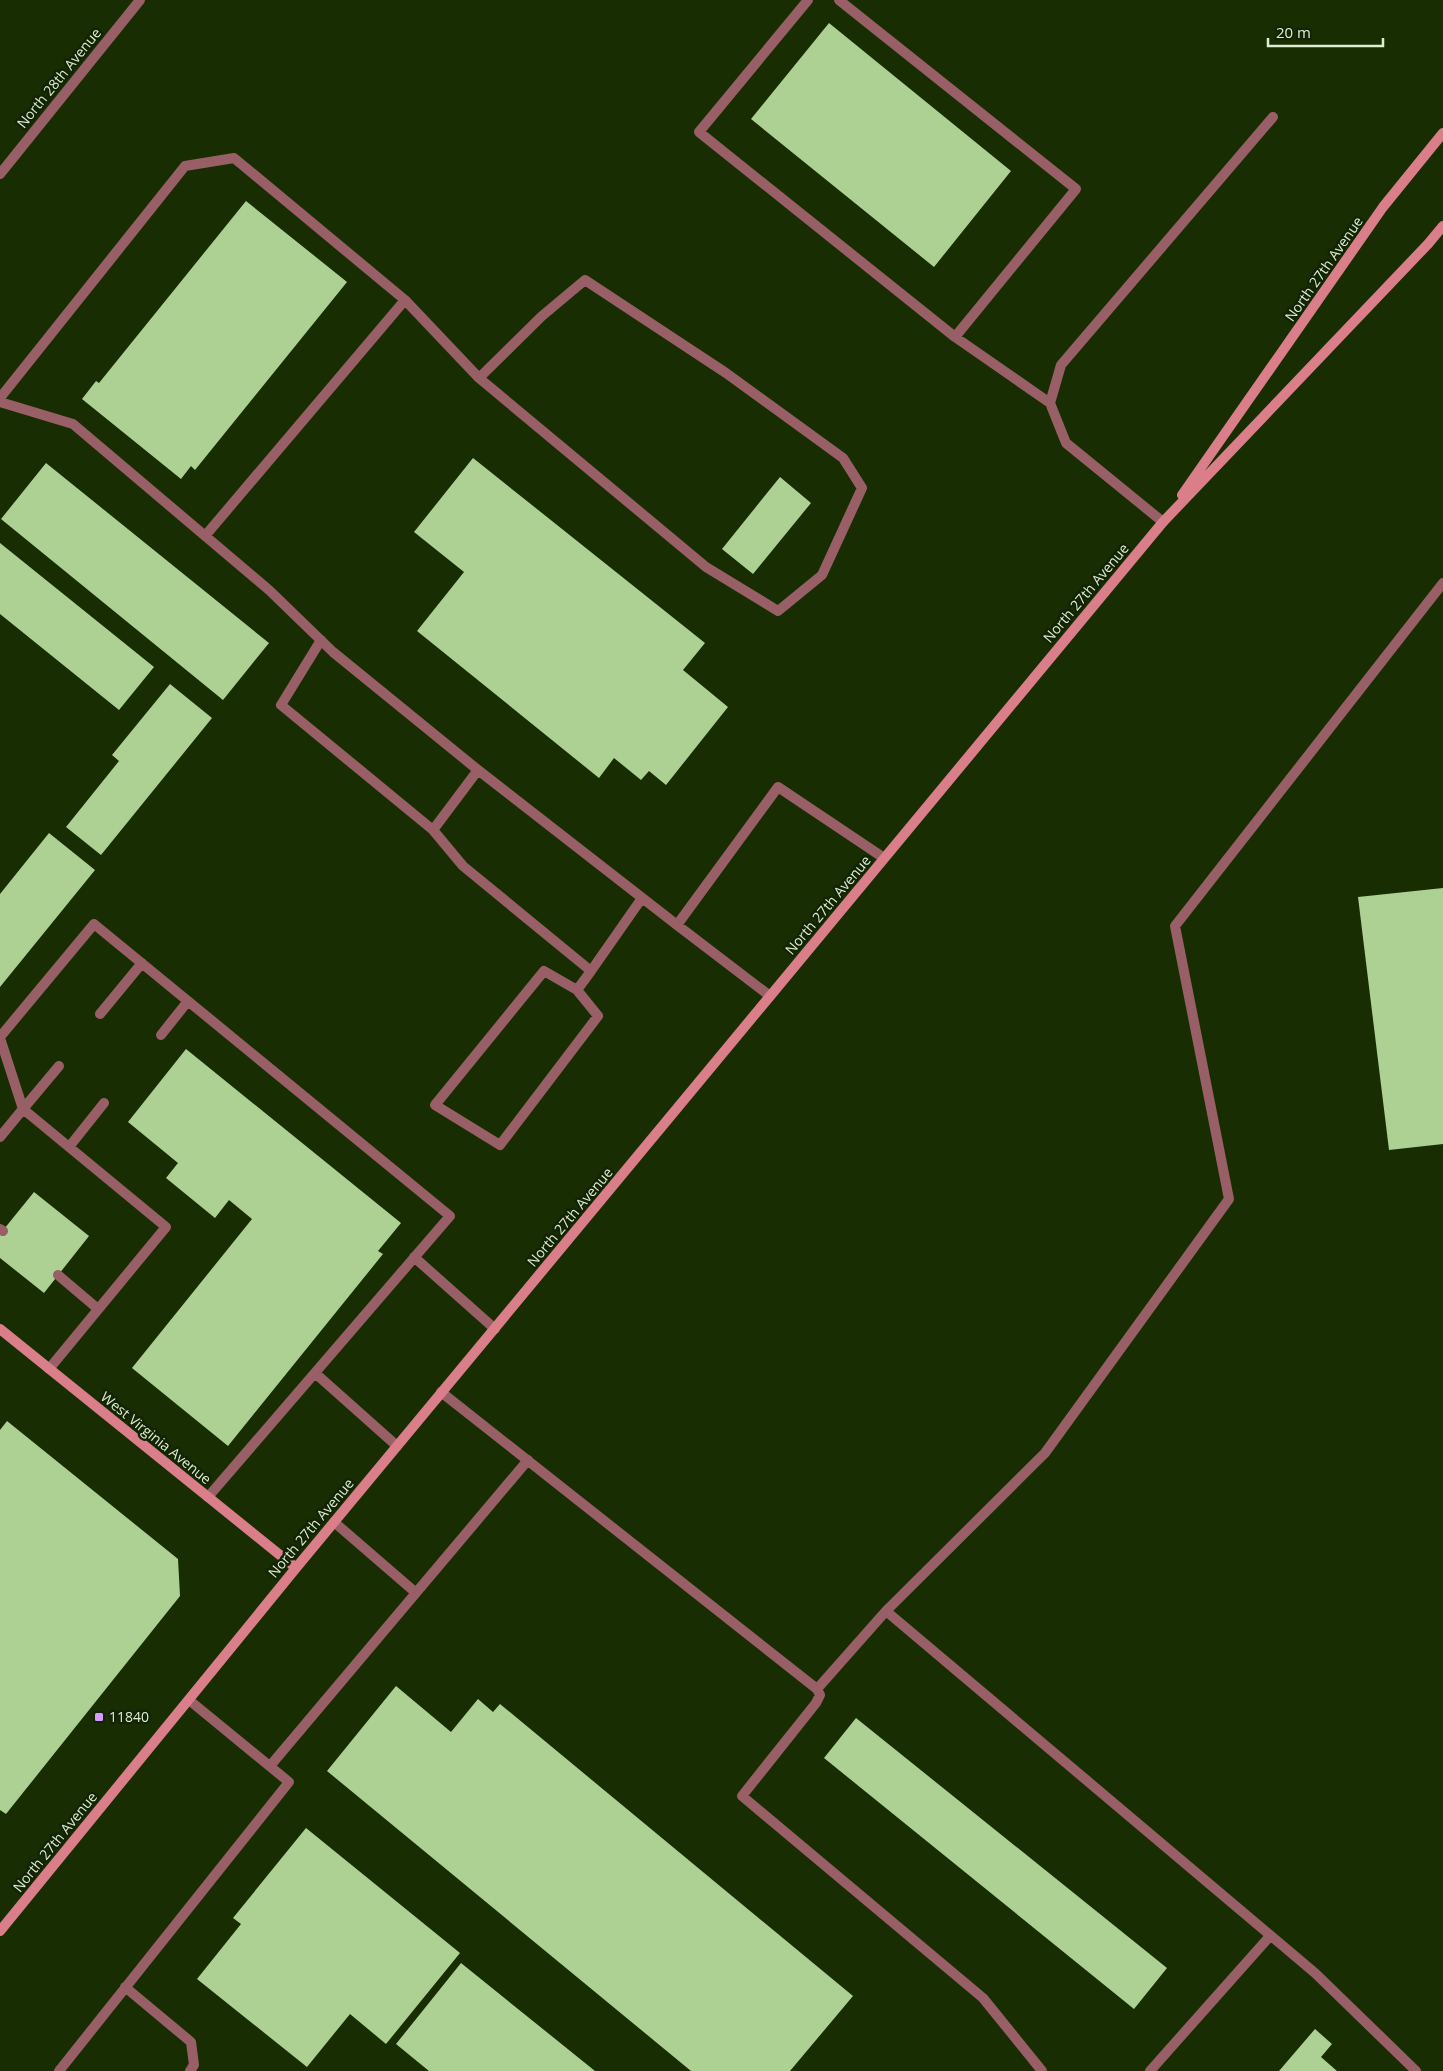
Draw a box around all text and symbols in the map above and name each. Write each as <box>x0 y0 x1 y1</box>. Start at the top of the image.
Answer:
scale bar <box>1268 15 1383 47</box>
text: 20 m <box>1276 22 1311 42</box>
street label: North 28th Avenue <box>12 23 105 132</box>
street label: North 27th Avenue <box>1280 212 1367 325</box>
street label: North 27th Avenue <box>1039 539 1133 646</box>
street label: North 27th Avenue <box>781 851 875 958</box>
street label: North 27th Avenue <box>523 1163 617 1270</box>
street label: West Virginia Avenue <box>97 1387 216 1488</box>
street label: North 27th Avenue <box>264 1474 358 1581</box>
place label: 11840 <box>109 1707 149 1726</box>
marker: 11840 <box>93 1711 105 1723</box>
street label: North 27th Avenue <box>8 1787 101 1896</box>

